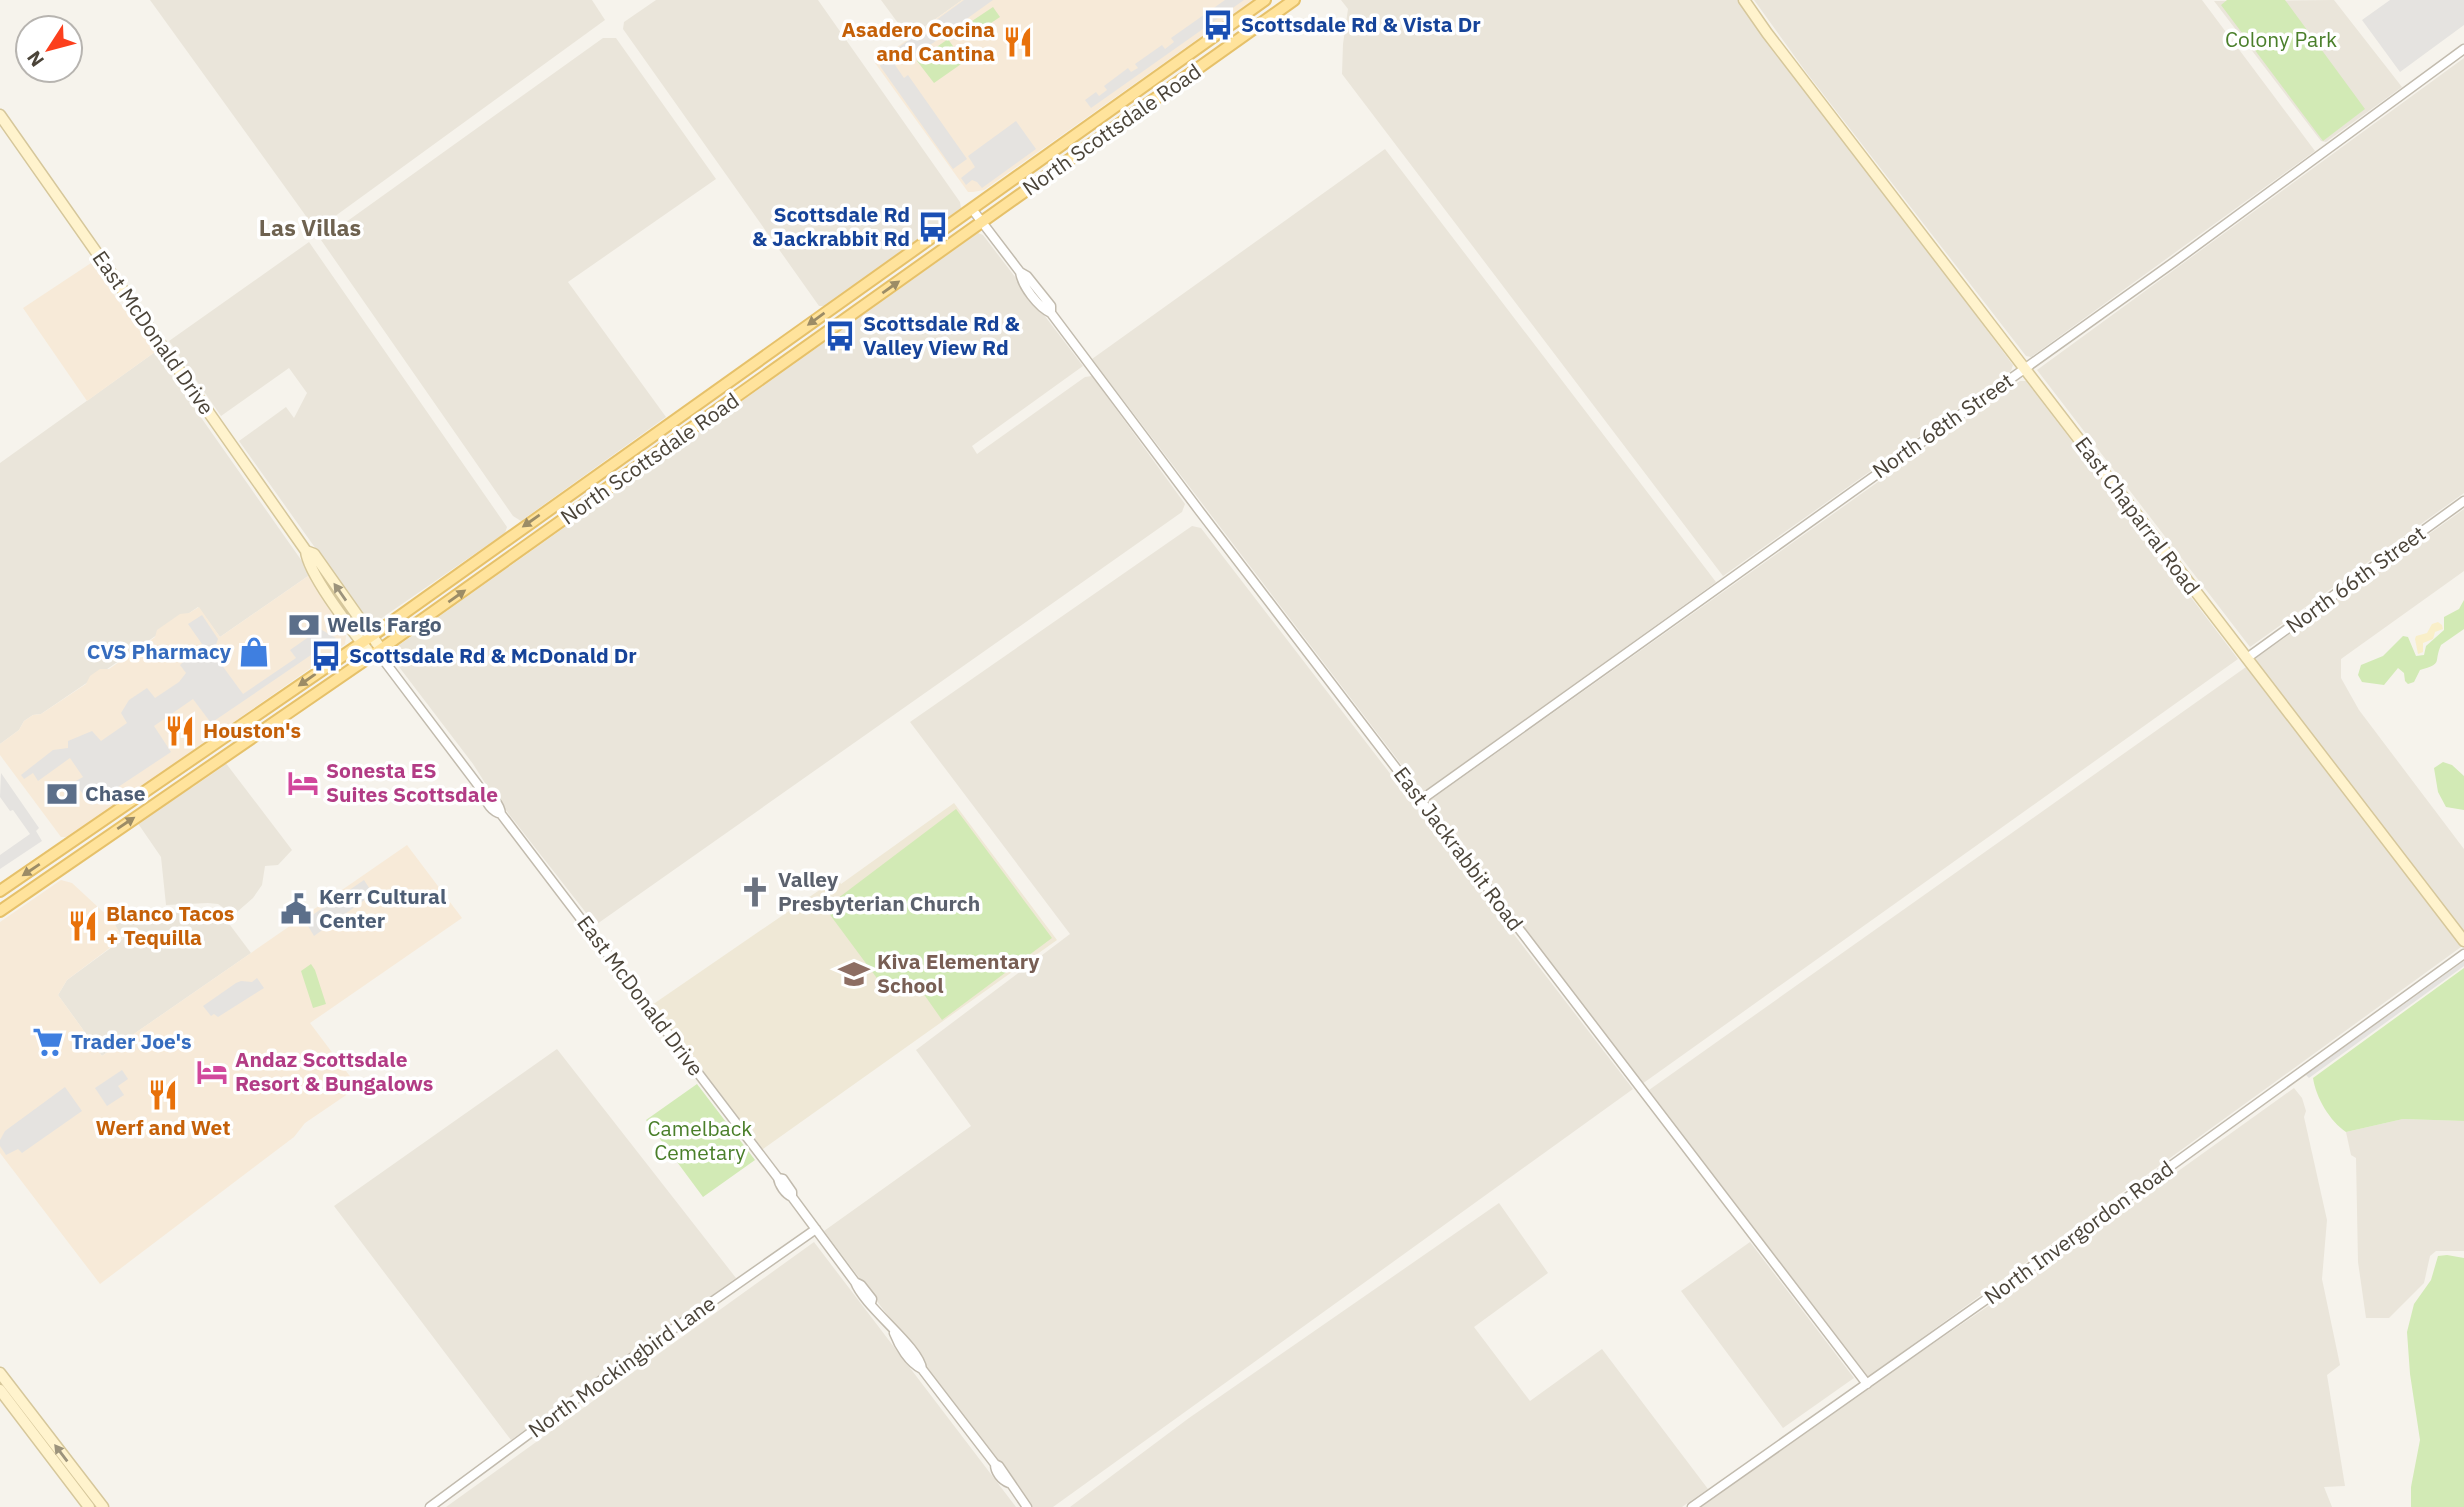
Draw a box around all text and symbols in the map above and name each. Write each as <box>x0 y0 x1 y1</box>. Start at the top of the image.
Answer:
bus stop icon: Scottsdale Rd & Vista Dr <box>1201 8 1235 42</box>
place label: Scottsdale Rd & Vista Dr <box>1241 10 1481 38</box>
north arrow <box>14 14 84 84</box>
place label: Asadero Cocina and Cantina <box>841 15 995 67</box>
restaurant icon: Asadero Cocina and Cantina <box>1001 25 1035 59</box>
park label: Colony Park <box>2225 25 2337 53</box>
text: N <box>21 46 49 72</box>
street label: North Scottsdale Road <box>1017 57 1206 201</box>
place label: Scottsdale Rd & Jackrabbit Rd <box>752 200 910 252</box>
bus stop icon: Scottsdale Rd & Jackrabbit Rd <box>916 210 950 244</box>
district label: Las Villas <box>259 212 361 242</box>
street label: East McDonald Drive <box>87 245 221 420</box>
one-way arrow <box>882 280 901 294</box>
place label: Scottsdale Rd & Valley View Rd <box>863 309 1021 361</box>
one-way arrow <box>807 312 825 326</box>
bus stop icon: Scottsdale Rd & Valley View Rd <box>823 319 857 353</box>
street label: North 68th Street <box>1867 366 2018 484</box>
street label: North Scottsdale Road <box>555 386 744 530</box>
street label: East Chaparral Road <box>2069 431 2206 600</box>
one-way arrow <box>522 514 540 528</box>
street label: North 66th Street <box>2280 519 2431 639</box>
one-way arrow <box>333 583 347 601</box>
one-way arrow <box>448 589 466 603</box>
bank icon: Wells Fargo <box>287 608 321 642</box>
place label: Wells Fargo <box>327 610 442 638</box>
shop icon: CVS Pharmacy <box>237 635 271 669</box>
place label: CVS Pharmacy <box>87 637 232 665</box>
bus stop icon: Scottsdale Rd & McDonald Dr <box>309 639 343 673</box>
place label: Scottsdale Rd & McDonald Dr <box>349 641 637 669</box>
one-way arrow <box>298 673 316 687</box>
restaurant icon: Houston's <box>163 714 197 748</box>
place label: Houston's <box>203 716 301 744</box>
place label: Sonesta ES Suites Scottsdale <box>326 756 498 808</box>
street label: East Jackrabbit Road <box>1388 761 1530 936</box>
hotel icon: Sonesta ES Suites Scottsdale <box>286 766 320 800</box>
bank icon: Chase <box>45 777 79 811</box>
place label: Chase <box>85 779 146 807</box>
one-way arrow <box>117 816 136 829</box>
one-way arrow <box>22 863 40 877</box>
place label: Valley Presbyterian Church <box>778 865 980 917</box>
church icon: Valley Presbyterian Church <box>738 875 772 909</box>
place label: Kerr Cultural Center <box>319 882 446 934</box>
public building icon: Kerr Cultural Center <box>279 892 313 926</box>
place label: Blanco Tacos + Tequilla <box>106 899 234 951</box>
restaurant icon: Blanco Tacos + Tequilla <box>66 909 100 943</box>
street label: East McDonald Drive <box>571 909 710 1081</box>
place label: Kiva Elementary School <box>877 947 1040 999</box>
school or university icon: Kiva Elementary School <box>837 957 871 991</box>
supermarket icon: Trader Joe's <box>31 1025 65 1059</box>
place label: Trader Joe's <box>71 1027 192 1055</box>
place label: Andaz Scottsdale Resort & Bungalows <box>235 1045 433 1097</box>
hotel icon: Andaz Scottsdale Resort & Bungalows <box>195 1055 229 1089</box>
restaurant icon: Werf and Wet <box>146 1078 180 1112</box>
place label: Werf and Wet <box>96 1113 230 1141</box>
park label: Camelback Cemetary <box>648 1114 752 1166</box>
street label: North Invergordon Road <box>1978 1154 2179 1310</box>
street label: North Mockingbird Lane <box>522 1289 721 1444</box>
one-way arrow <box>54 1444 68 1462</box>

